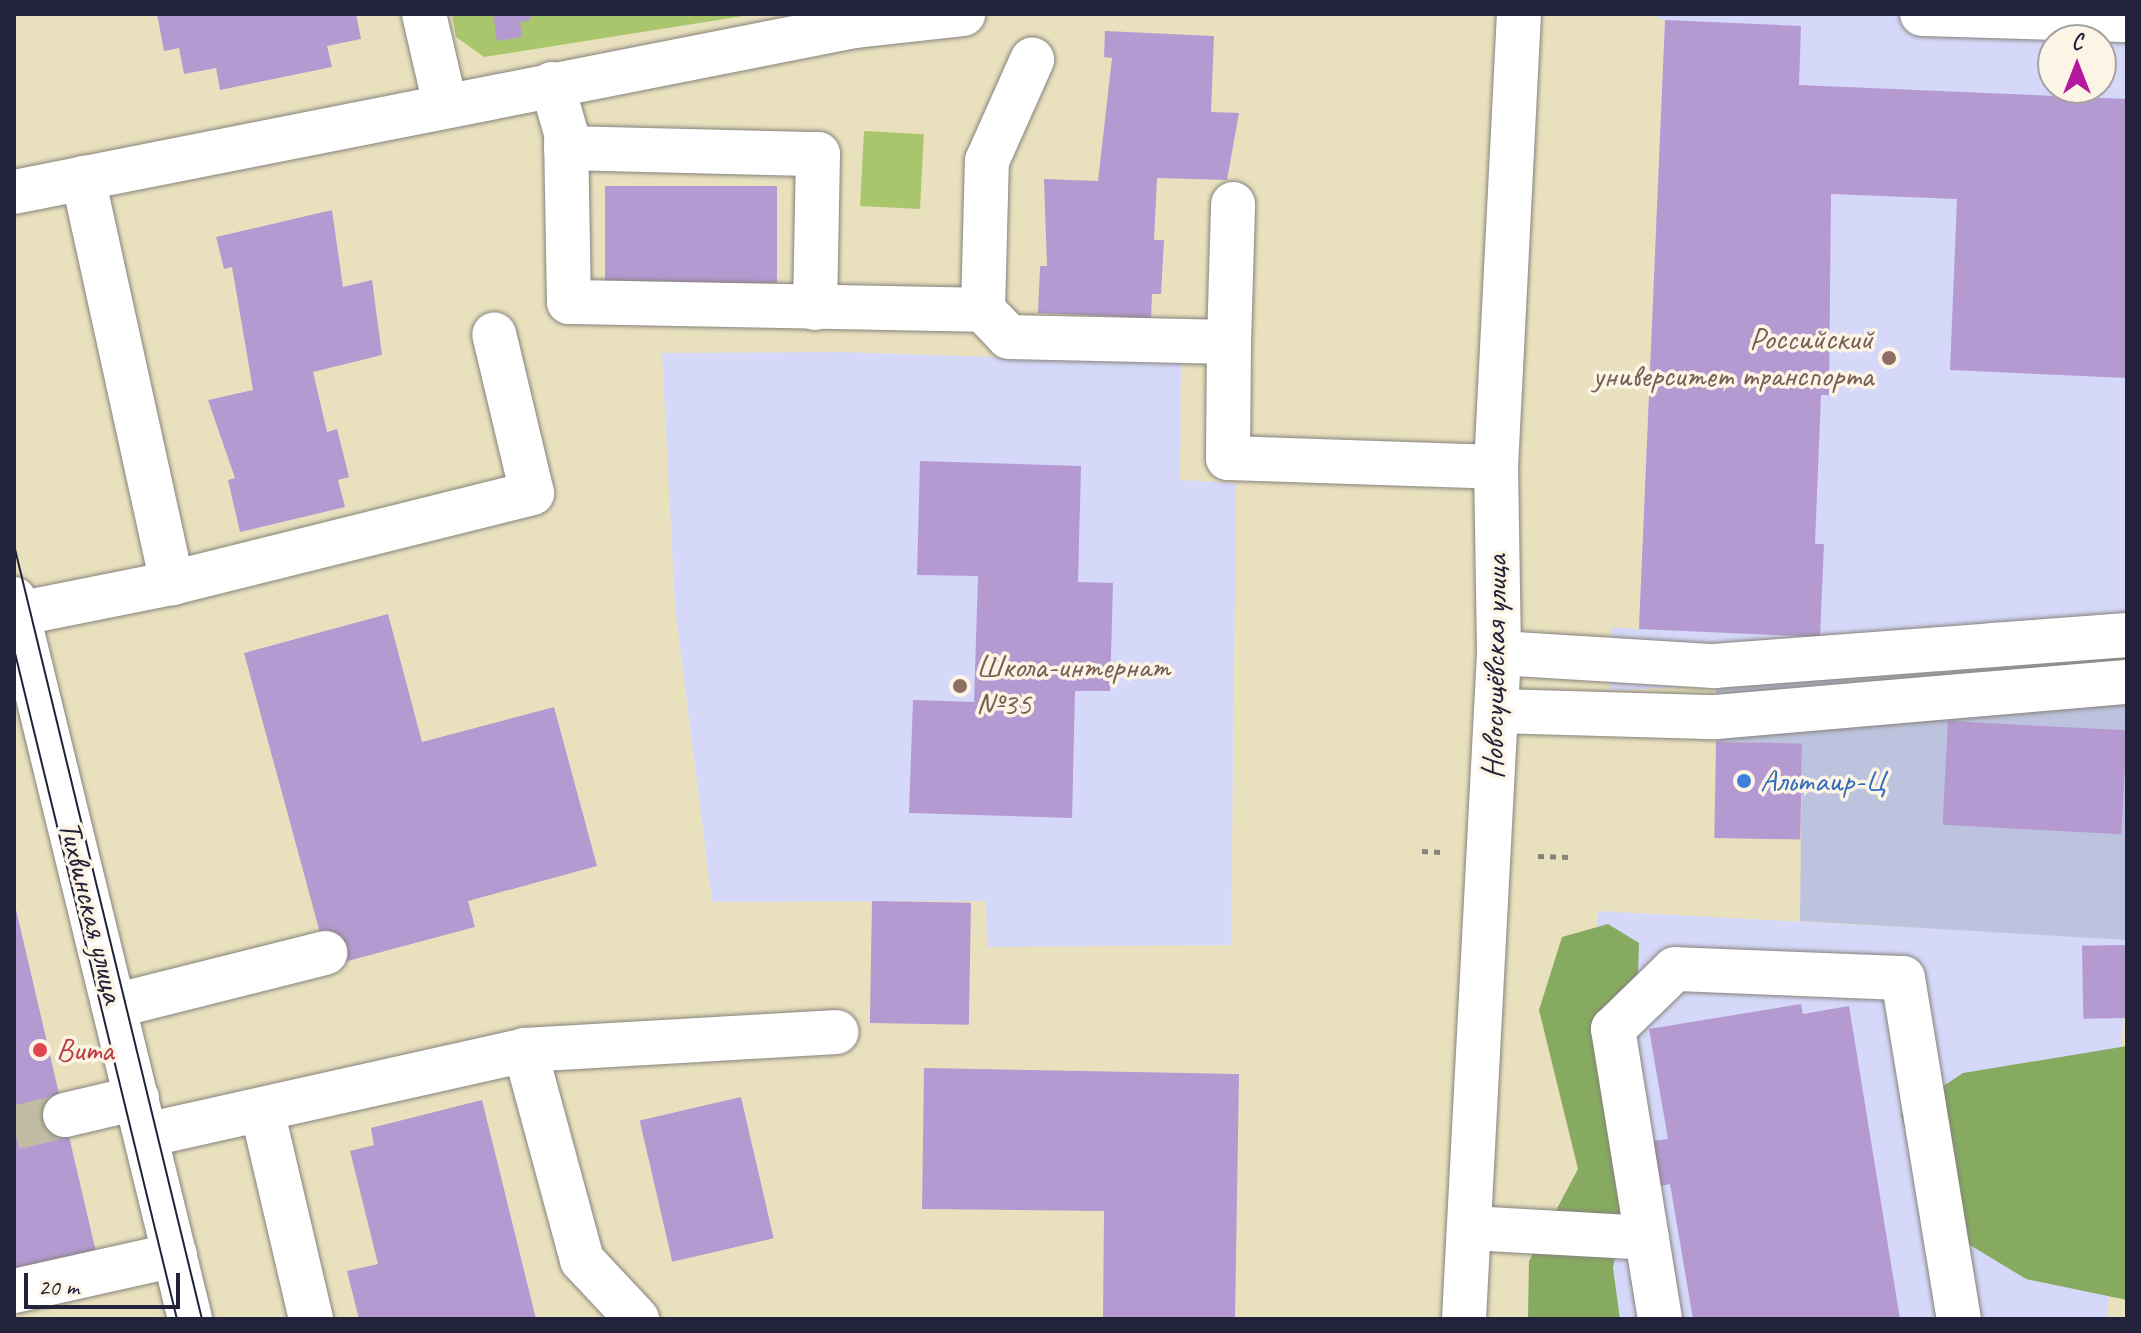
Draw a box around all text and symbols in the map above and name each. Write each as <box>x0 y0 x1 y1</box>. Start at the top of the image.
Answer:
north arrow <box>2037 24 2117 104</box>
text: С <box>2072 28 2082 56</box>
place label: Российский университет транспорта <box>1591 321 1873 396</box>
marker: Российский университет транспорта <box>1880 349 1898 367</box>
street label: Новосущёвская улица <box>1474 553 1516 781</box>
place label: Школа-интернат №35 <box>976 649 1170 724</box>
marker: Школа-интернат №35 <box>951 677 969 695</box>
place label: Альтаир-Ц <box>1760 762 1885 800</box>
marker: Альтаир-Ц <box>1735 772 1753 790</box>
street label: Тихвинская улица <box>50 816 132 1008</box>
place label: Вита <box>56 1031 113 1069</box>
marker: Вита <box>31 1041 49 1059</box>
scale bar <box>28 1257 184 1307</box>
text: 20 m <box>38 1272 79 1302</box>

